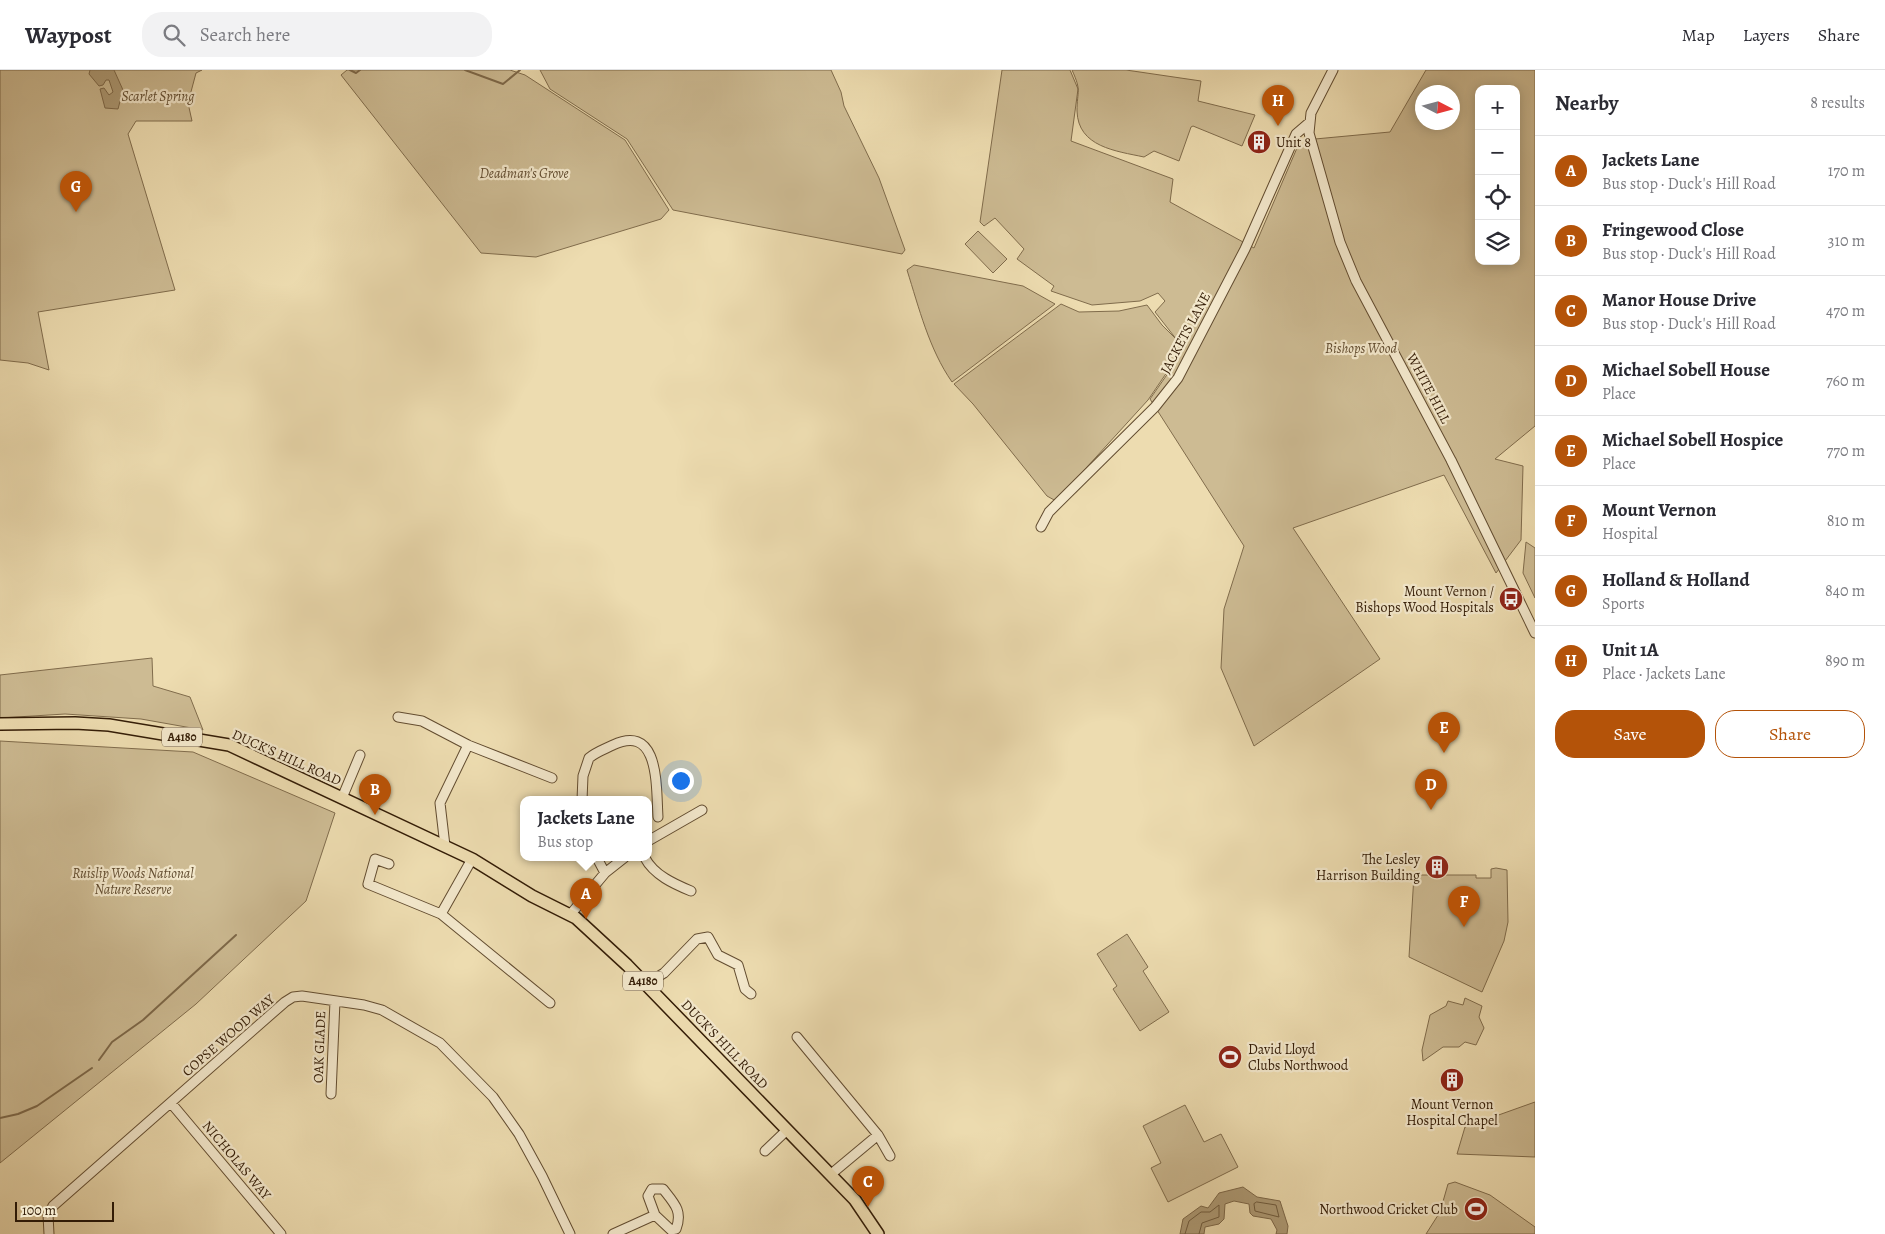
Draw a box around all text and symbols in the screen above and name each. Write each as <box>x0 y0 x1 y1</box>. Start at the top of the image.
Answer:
search box <box>142 12 492 57</box>
text: Waypost <box>25 19 112 51</box>
icon: search <box>160 21 188 49</box>
text: Search here <box>200 22 290 48</box>
text: Map <box>1682 23 1715 47</box>
text: Layers <box>1743 23 1790 47</box>
text: Share <box>1818 23 1860 47</box>
pin: H <box>1262 85 1294 126</box>
north arrow <box>1415 85 1460 130</box>
map controls <box>1475 85 1520 265</box>
button: + <box>1475 85 1520 130</box>
park label: Scarlet Spring <box>122 87 195 106</box>
text: Nearby <box>1555 89 1618 117</box>
text: 8 results <box>1810 92 1865 114</box>
building icon: Unit 8 <box>1246 129 1272 155</box>
button: − <box>1475 130 1520 175</box>
place label: Unit 8 <box>1276 133 1311 152</box>
text: Jackets Lane <box>1602 147 1700 173</box>
text: A <box>1566 160 1576 182</box>
text: 170 m <box>1828 160 1865 182</box>
park label: Deadman's Grove <box>479 164 569 183</box>
pin: G <box>60 171 92 212</box>
text: Bus stop · Duck's Hill Road <box>1602 173 1776 195</box>
button: locate <box>1475 175 1520 220</box>
text: Fringewood Close <box>1602 217 1744 243</box>
button: layers <box>1475 220 1520 265</box>
text: B <box>1566 230 1576 252</box>
text: 310 m <box>1828 230 1865 252</box>
text: Bus stop · Duck's Hill Road <box>1602 243 1776 265</box>
text: Manor House Drive <box>1602 287 1756 313</box>
street label: JACKETS LANE <box>1156 289 1215 377</box>
text: C <box>1566 300 1576 322</box>
text: 470 m <box>1826 300 1865 322</box>
text: Bus stop · Duck's Hill Road <box>1602 313 1776 335</box>
park label: Bishops Wood <box>1325 339 1397 358</box>
street label: WHITE HILL <box>1402 349 1455 427</box>
text: Michael Sobell House <box>1602 357 1770 383</box>
text: D <box>1565 370 1577 392</box>
text: 760 m <box>1826 370 1865 392</box>
text: Place <box>1602 383 1636 405</box>
text: Michael Sobell Hospice <box>1602 427 1783 453</box>
text: E <box>1566 440 1576 462</box>
text: 770 m <box>1827 440 1865 462</box>
text: Place <box>1602 453 1636 475</box>
text: Mount Vernon <box>1602 497 1716 523</box>
text: F <box>1567 510 1575 532</box>
text: 810 m <box>1827 510 1865 532</box>
text: Hospital <box>1602 523 1658 545</box>
text: Holland & Holland <box>1602 567 1750 593</box>
text: G <box>1566 580 1576 602</box>
text: 840 m <box>1825 580 1865 602</box>
place label: Mount Vernon / Bishops Wood Hospitals <box>1355 582 1494 617</box>
bus stop icon: Mount Vernon / Bishops Wood Hospitals <box>1498 586 1524 612</box>
text: Sports <box>1602 593 1645 615</box>
text: Unit 1A <box>1602 637 1659 663</box>
text: H <box>1565 650 1577 672</box>
text: 890 m <box>1825 650 1865 672</box>
text: Place · Jackets Lane <box>1602 663 1726 685</box>
button: Save <box>1555 710 1705 758</box>
button: Share <box>1715 710 1865 758</box>
pin: E <box>1428 712 1460 753</box>
street label: DUCK'S HILL ROAD <box>229 725 345 790</box>
road number: A4180 <box>162 728 202 746</box>
your location <box>668 768 694 794</box>
pin: D <box>1415 769 1447 810</box>
pin: B <box>359 774 391 815</box>
popup <box>520 796 652 861</box>
text: Jackets Lane <box>537 805 635 831</box>
text: Bus stop <box>537 831 593 853</box>
place label: The Lesley Harrison Building <box>1316 850 1421 885</box>
building icon: The Lesley Harrison Building <box>1424 854 1450 880</box>
park label: Ruislip Woods National Nature Reserve <box>72 864 194 899</box>
pin: A <box>570 878 602 919</box>
pin: F <box>1448 886 1480 927</box>
road number: A4180 <box>623 971 663 990</box>
street label: COPSE WOOD WAY <box>178 990 279 1081</box>
street label: DUCK'S HILL ROAD <box>677 995 773 1093</box>
street label: OAK GLADE <box>309 1011 330 1084</box>
place label: David Lloyd Clubs Northwood <box>1248 1040 1349 1075</box>
sports icon: David Lloyd Clubs Northwood <box>1217 1044 1243 1070</box>
building icon: Mount Vernon Hospital Chapel <box>1439 1067 1465 1093</box>
place label: Mount Vernon Hospital Chapel <box>1406 1095 1498 1130</box>
street label: NICHOLAS WAY <box>198 1117 276 1204</box>
pin: C <box>852 1166 884 1207</box>
sports icon: Northwood Cricket Club <box>1463 1196 1489 1222</box>
scale bar <box>15 1199 114 1222</box>
place label: Northwood Cricket Club <box>1319 1200 1458 1219</box>
text: 100 m <box>22 1201 56 1220</box>

